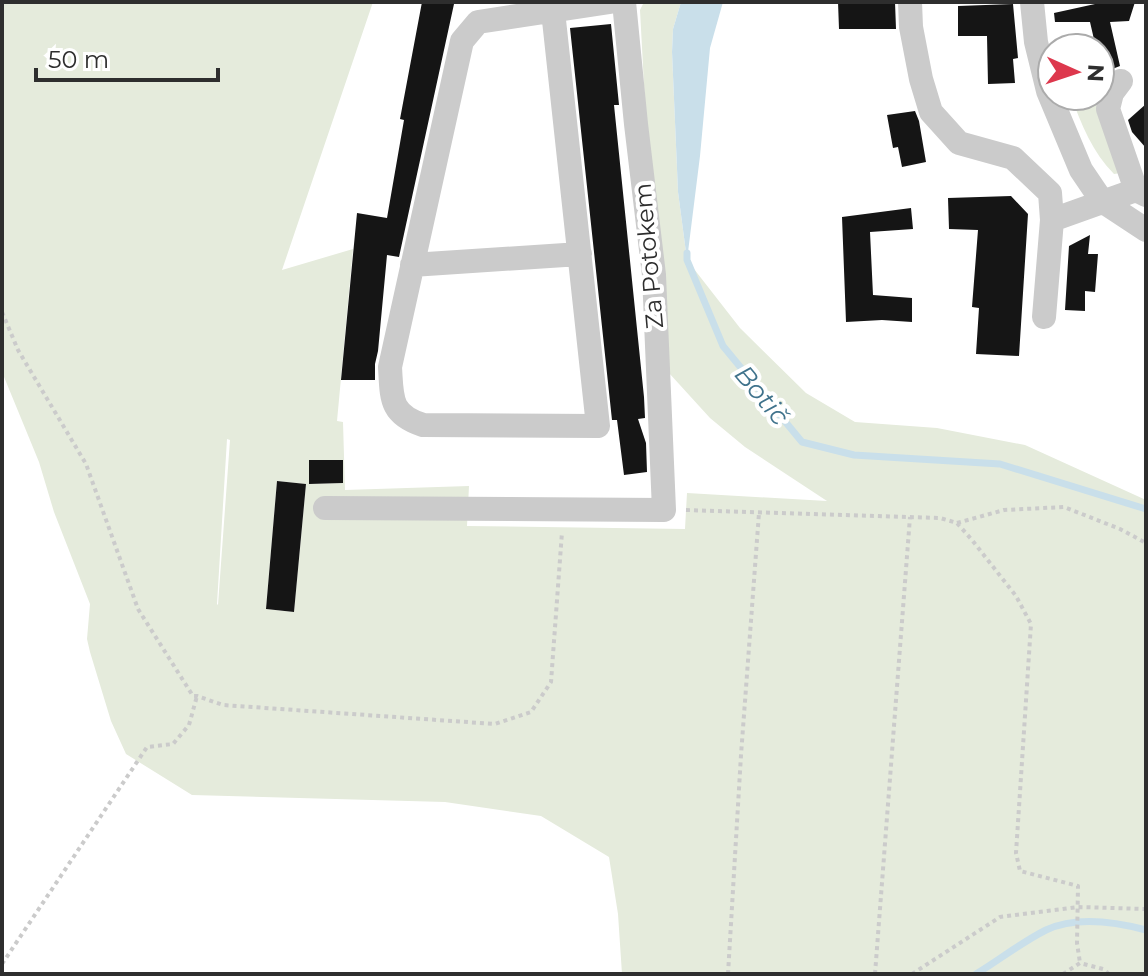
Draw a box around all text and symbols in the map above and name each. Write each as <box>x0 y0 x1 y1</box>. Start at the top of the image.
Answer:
scale bar <box>36 32 218 82</box>
north arrow <box>1036 32 1116 112</box>
text: 50 m <box>48 45 109 74</box>
text: N <box>1082 63 1109 83</box>
street label: Za Potokem <box>628 182 669 330</box>
water label: Botič <box>728 359 796 432</box>

